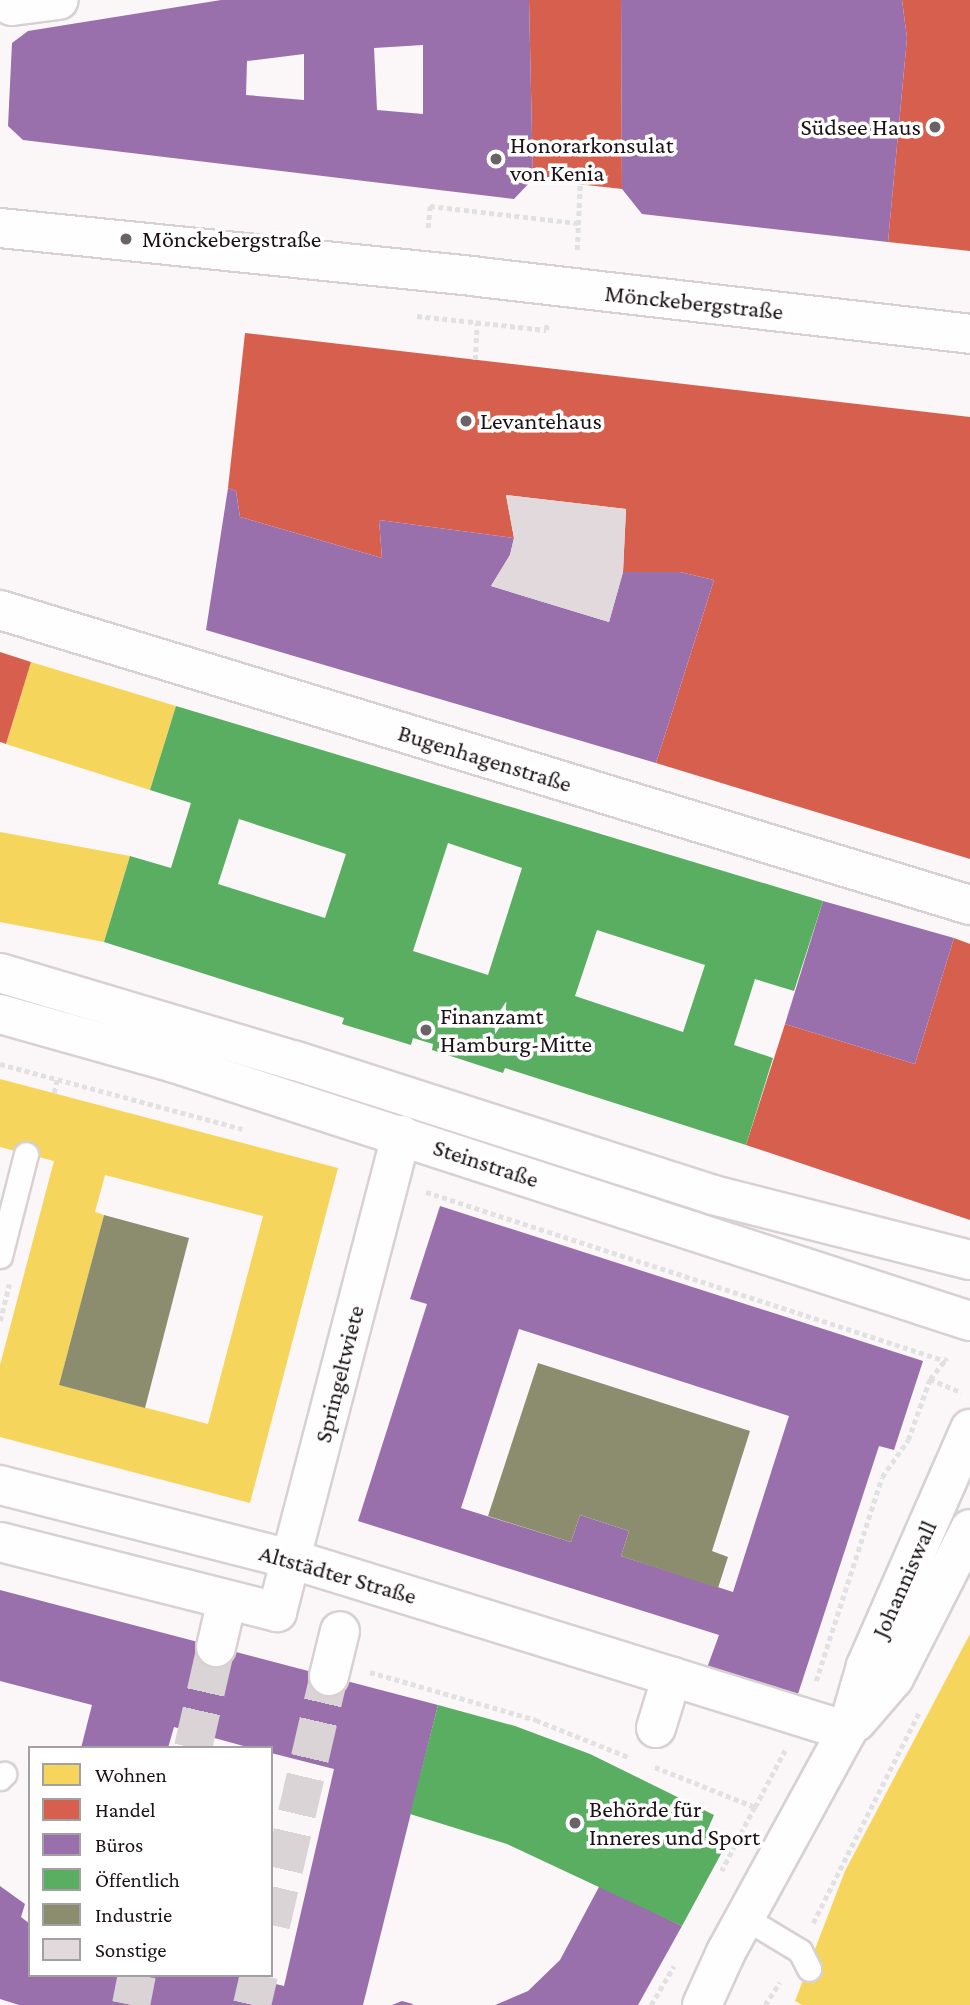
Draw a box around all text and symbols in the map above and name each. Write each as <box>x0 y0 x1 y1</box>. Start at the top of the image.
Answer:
place label: Südsee Haus <box>800 113 921 141</box>
marker: Südsee Haus <box>927 119 943 135</box>
place label: Honorarkonsulat von Kenia <box>510 131 674 187</box>
marker: Honorarkonsulat von Kenia <box>488 151 504 167</box>
place label: Mönckebergstraße <box>142 225 321 253</box>
marker: Mönckebergstraße <box>116 229 136 249</box>
street label: Mönckebergstraße <box>603 278 785 326</box>
place label: Levantehaus <box>480 407 602 435</box>
marker: Levantehaus <box>458 413 474 429</box>
street label: Bugenhagenstraße <box>395 718 575 798</box>
place label: Finanzamt Hamburg-Mitte <box>440 1002 592 1058</box>
marker: Finanzamt Hamburg-Mitte <box>418 1022 434 1038</box>
street label: Steinstraße <box>430 1132 542 1194</box>
street label: Springeltwiete <box>308 1302 370 1446</box>
street label: Johanniswall <box>865 1516 943 1642</box>
street label: Altstädter Straße <box>256 1538 420 1610</box>
legend <box>28 1746 273 1977</box>
text: Wohnen <box>95 1763 167 1787</box>
place label: Behörde für Inneres und Sport <box>589 1795 760 1851</box>
text: Handel <box>95 1798 156 1822</box>
marker: Behörde für Inneres und Sport <box>567 1815 583 1831</box>
text: Büros <box>95 1833 143 1857</box>
text: Öffentlich <box>95 1868 180 1892</box>
text: Industrie <box>95 1903 172 1927</box>
text: Sonstige <box>95 1938 167 1962</box>

